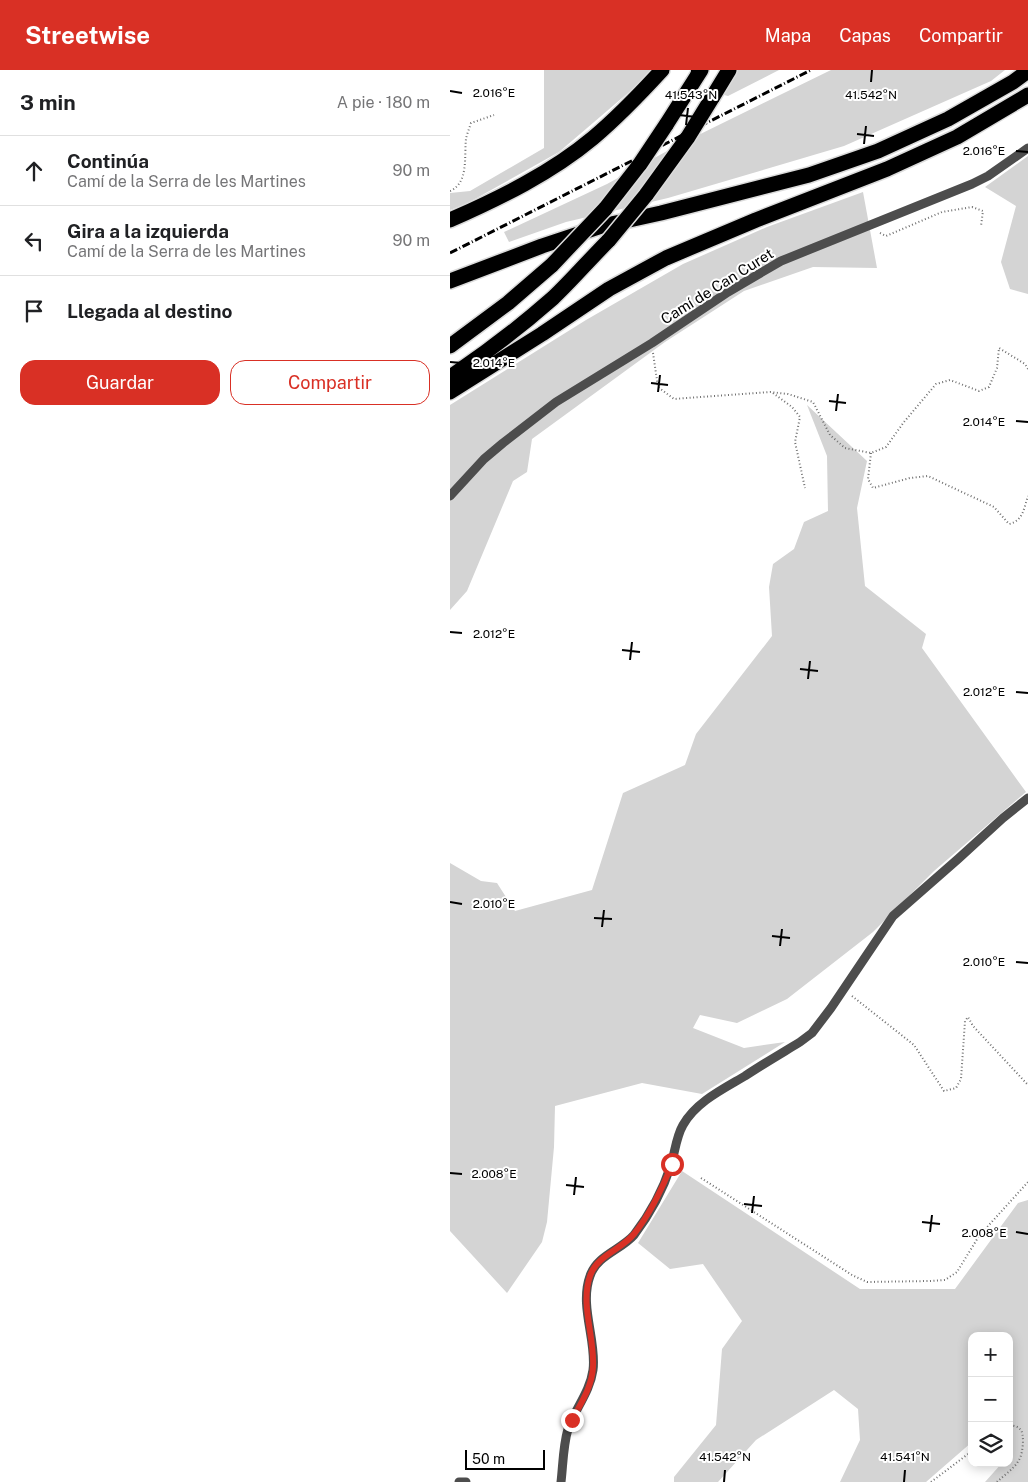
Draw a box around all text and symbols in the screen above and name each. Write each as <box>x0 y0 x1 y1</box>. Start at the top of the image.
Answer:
text: Streetwise <box>25 21 150 49</box>
text: Mapa <box>765 25 811 46</box>
text: Capas <box>839 25 891 46</box>
text: Compartir <box>919 25 1003 46</box>
text: 2.016°E <box>473 86 515 100</box>
text: 41.543°N <box>665 88 717 102</box>
text: 41.542°N <box>845 88 897 102</box>
text: 3 min <box>20 90 76 115</box>
text: A pie · 180 m <box>337 93 430 112</box>
text: 2.016°E <box>963 144 1005 158</box>
text: Continúa <box>67 150 149 172</box>
icon: ahead <box>20 157 48 185</box>
text: 90 m <box>393 161 430 180</box>
text: Camí de la Serra de les Martines <box>67 172 306 191</box>
text: Gira a la izquierda <box>67 220 229 242</box>
icon: left <box>20 227 48 255</box>
text: 90 m <box>393 231 430 250</box>
text: Camí de la Serra de les Martines <box>67 242 306 261</box>
street label: Camí de Can Curet <box>658 244 776 327</box>
icon: arrive <box>20 297 48 325</box>
text: Llegada al destino <box>67 300 232 322</box>
text: 2.014°E <box>473 356 515 370</box>
button: Guardar <box>20 360 220 405</box>
button: Compartir <box>230 360 430 405</box>
text: 2.014°E <box>963 415 1005 429</box>
text: 2.012°E <box>473 627 515 641</box>
text: 2.012°E <box>963 685 1005 699</box>
text: 2.010°E <box>473 897 515 911</box>
text: 2.010°E <box>963 955 1005 969</box>
route start <box>661 1153 684 1176</box>
text: 2.008°E <box>471 1167 517 1181</box>
text: 2.008°E <box>961 1226 1007 1240</box>
map controls <box>968 1332 1013 1467</box>
button: + <box>968 1332 1013 1377</box>
button: − <box>968 1377 1013 1422</box>
route end <box>561 1409 584 1432</box>
button: layers <box>968 1422 1013 1467</box>
scale bar <box>465 1447 545 1470</box>
text: 41.542°N <box>699 1450 751 1464</box>
text: 41.541°N <box>880 1450 930 1464</box>
text: 50 m <box>472 1451 505 1467</box>

